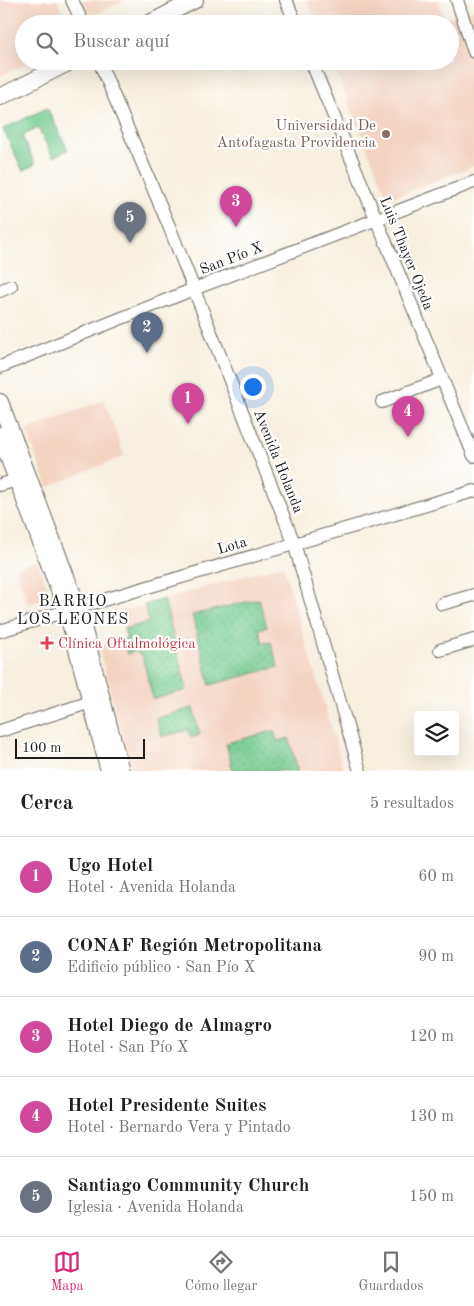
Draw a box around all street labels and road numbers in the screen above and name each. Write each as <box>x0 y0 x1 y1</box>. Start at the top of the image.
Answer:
street label: Luis Thayer Ojeda <box>376 195 435 313</box>
street label: San Pío X <box>198 241 265 278</box>
street label: Avenida Holanda <box>250 408 305 516</box>
street label: Lota <box>216 535 250 558</box>

